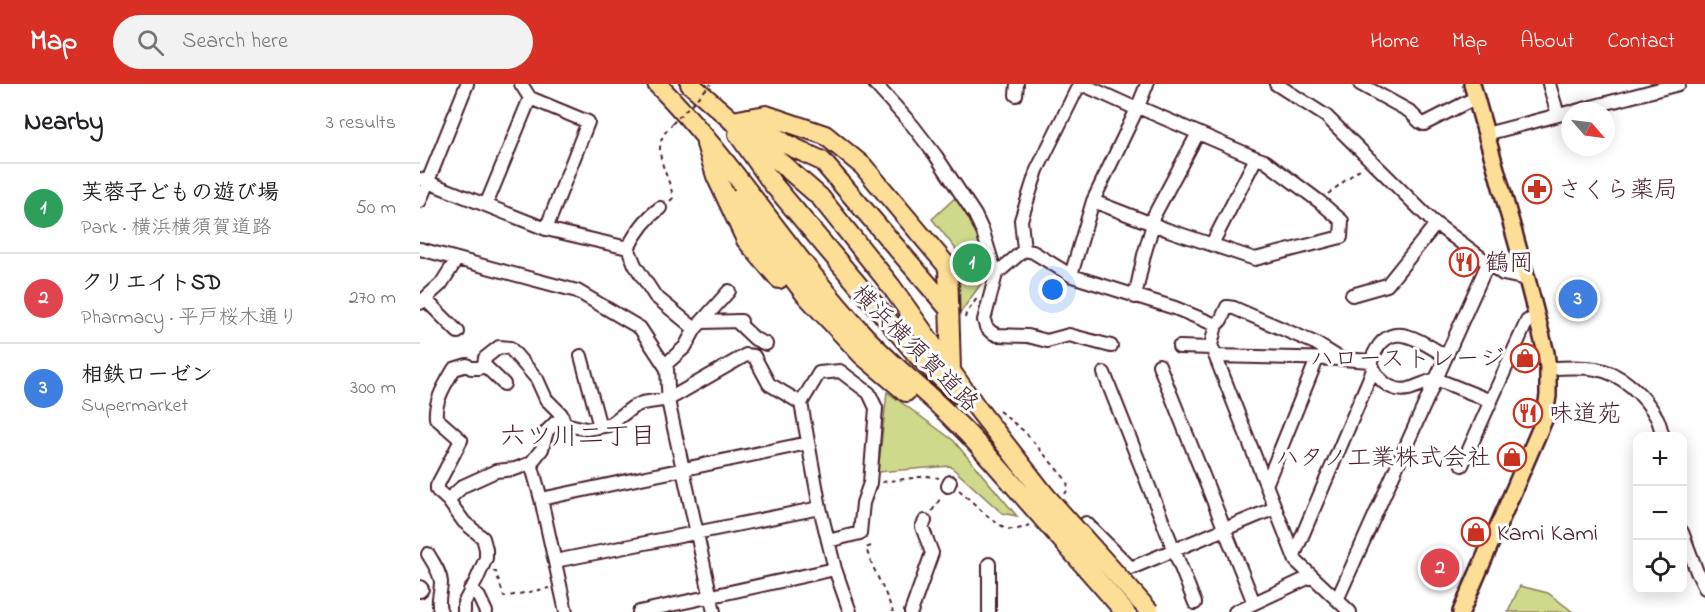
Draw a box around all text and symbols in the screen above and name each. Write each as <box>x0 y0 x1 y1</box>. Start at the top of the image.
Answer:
search box <box>113 15 533 69</box>
text: Map <box>30 22 77 63</box>
icon: search <box>134 26 167 59</box>
text: Search here <box>182 26 288 58</box>
text: Home <box>1370 27 1419 57</box>
text: Map <box>1452 27 1487 57</box>
text: About <box>1520 27 1574 57</box>
text: Contact <box>1607 27 1675 57</box>
north arrow <box>1561 102 1615 156</box>
text: Nearby <box>24 104 103 142</box>
text: 3 results <box>326 109 396 138</box>
pharmacy icon: さくら薬局 <box>1521 173 1553 205</box>
place label: さくら薬局 <box>1558 174 1678 209</box>
text: 芙蓉子どもの遊び場 <box>81 178 279 210</box>
text: 1 <box>40 194 47 223</box>
text: 50 m <box>355 194 396 223</box>
text: Park · 横浜横須賀道路 <box>81 214 271 243</box>
pin: 1 <box>952 240 992 285</box>
restaurant icon: 鶴岡 <box>1448 246 1480 278</box>
place label: 鶴岡 <box>1485 247 1533 282</box>
text: クリエイトSD <box>81 268 221 300</box>
your location <box>1038 275 1067 304</box>
pin: 3 <box>1558 276 1598 322</box>
street label: 横浜横須賀道路 <box>842 278 986 422</box>
text: 2 <box>39 284 48 313</box>
text: 270 m <box>349 284 396 313</box>
text: Pharmacy · 平戸桜木通り <box>81 304 298 333</box>
shop icon: ハローストレージ <box>1509 342 1541 374</box>
place label: ハローストレージ <box>1310 343 1504 378</box>
text: 相鉄ローゼン <box>81 360 213 392</box>
text: 3 <box>39 374 48 403</box>
text: 300 m <box>350 374 396 403</box>
text: Supermarket <box>81 392 188 421</box>
restaurant icon: 味道苑 <box>1512 397 1544 429</box>
place label: 味道苑 <box>1549 398 1621 433</box>
district label: 六ツ川二丁目 <box>500 419 656 457</box>
map controls <box>1633 432 1687 594</box>
button: + <box>1633 432 1687 486</box>
shop icon: ハタノ工業株式会社 <box>1496 441 1528 473</box>
place label: ハタノ工業株式会社 <box>1275 442 1491 477</box>
button: − <box>1633 486 1687 540</box>
shop icon: Kami Kami <box>1460 516 1492 548</box>
place label: Kami Kami <box>1497 517 1598 552</box>
button: locate <box>1633 540 1687 594</box>
pin: 2 <box>1420 546 1460 590</box>

